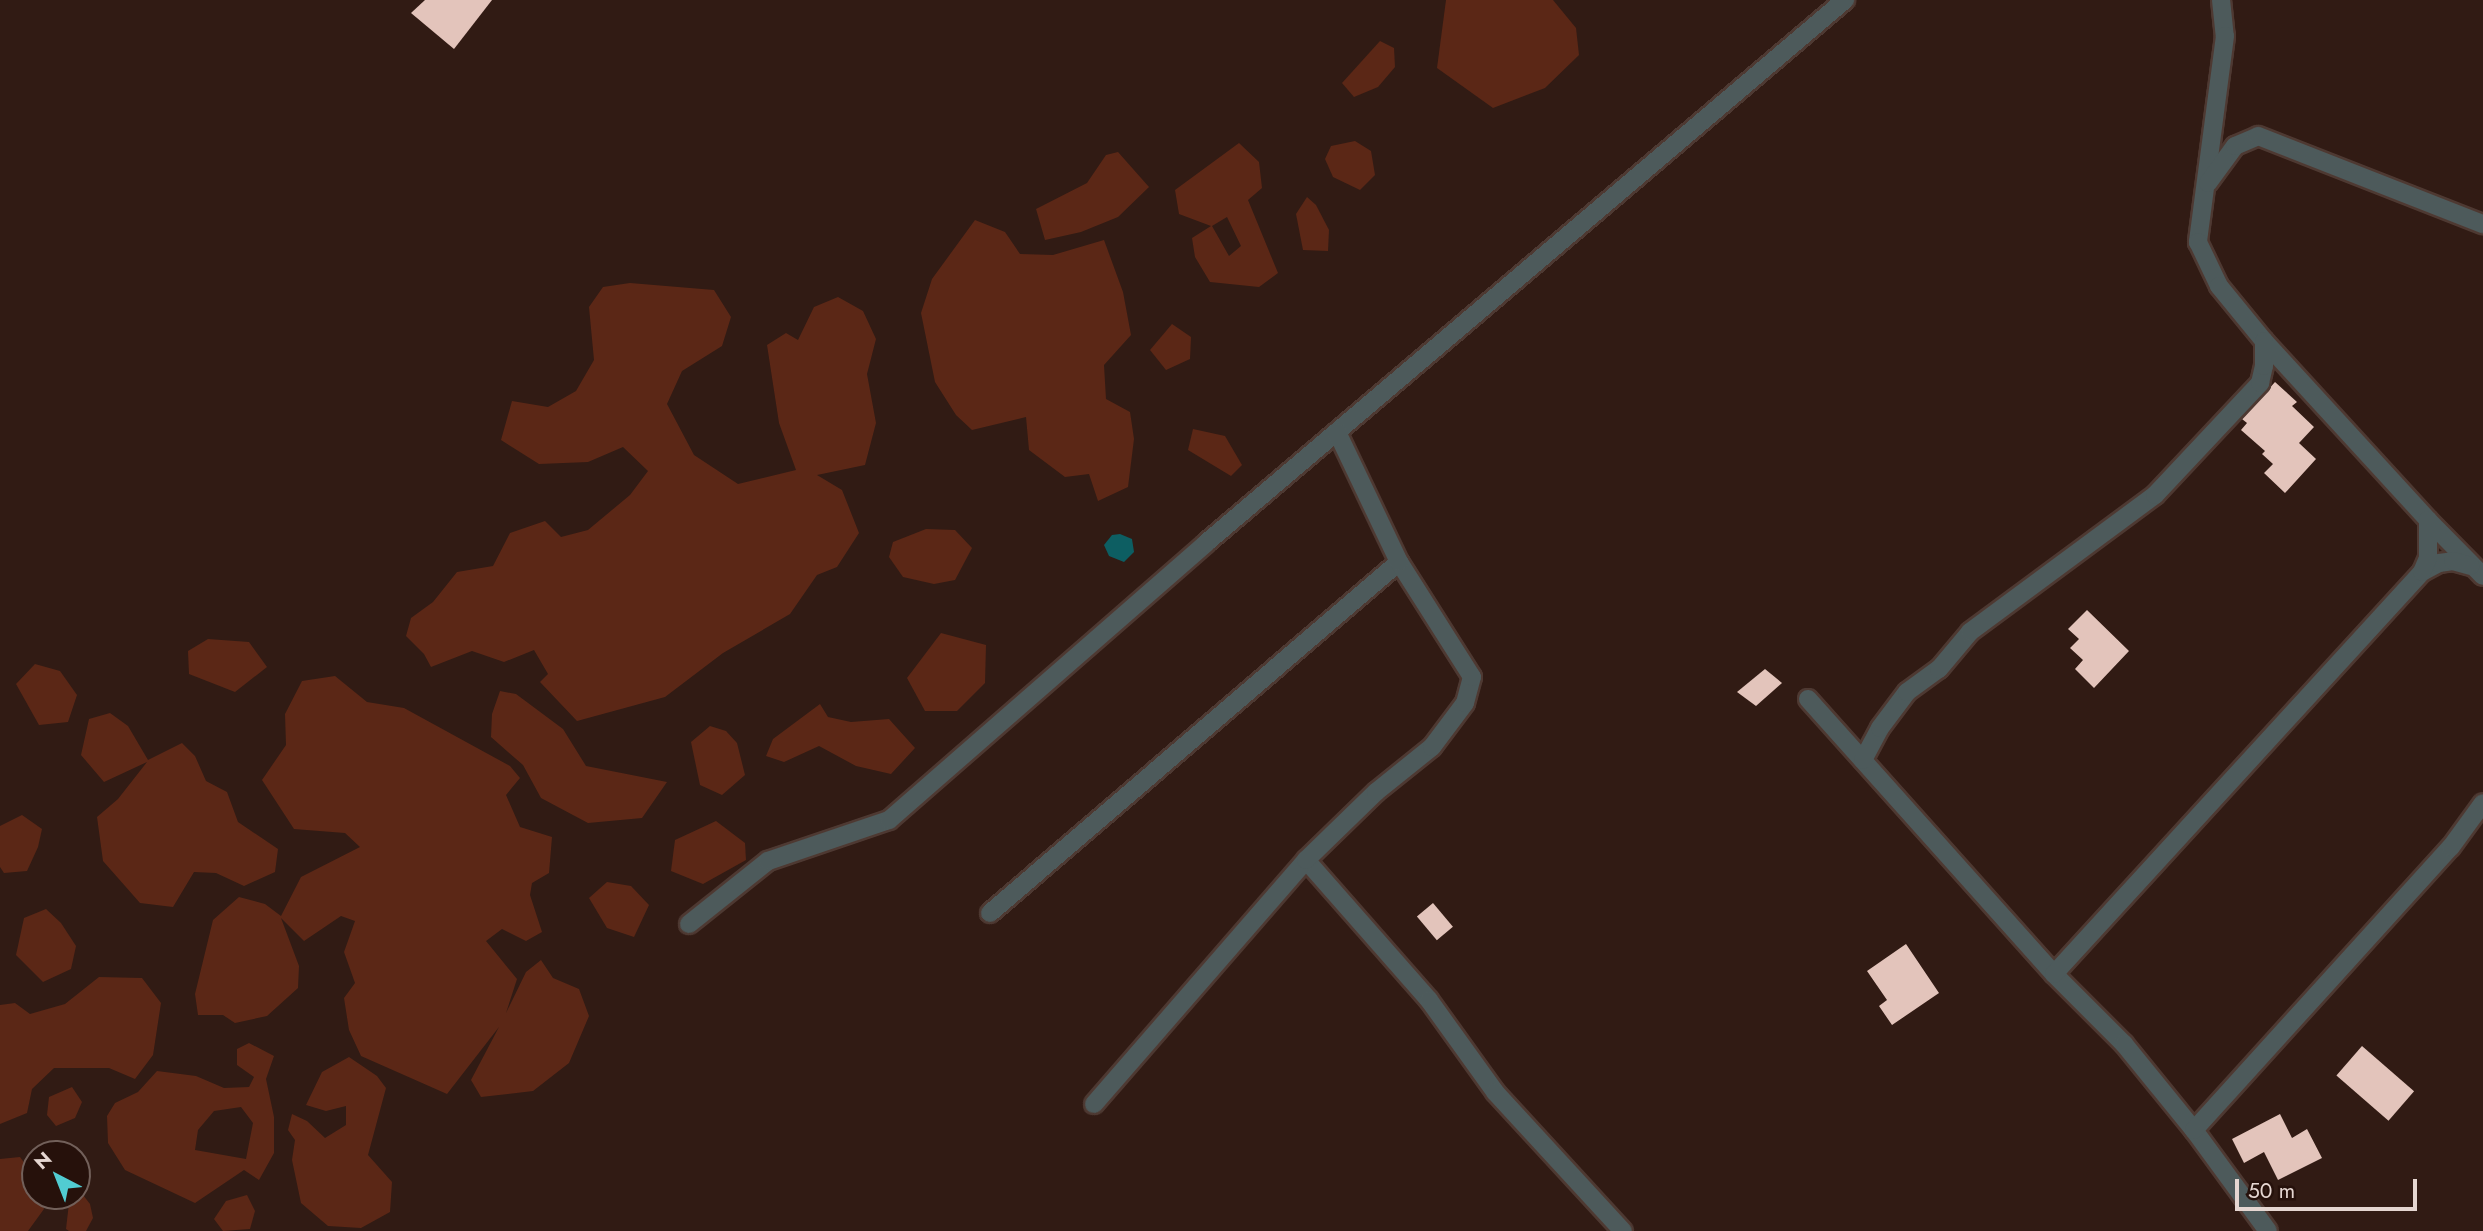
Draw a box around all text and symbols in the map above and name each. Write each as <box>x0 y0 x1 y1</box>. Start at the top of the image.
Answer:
north arrow <box>21 1140 91 1210</box>
text: N <box>28 1145 58 1176</box>
scale bar <box>2238 1164 2420 1208</box>
text: 50 m <box>2248 1176 2295 1206</box>

